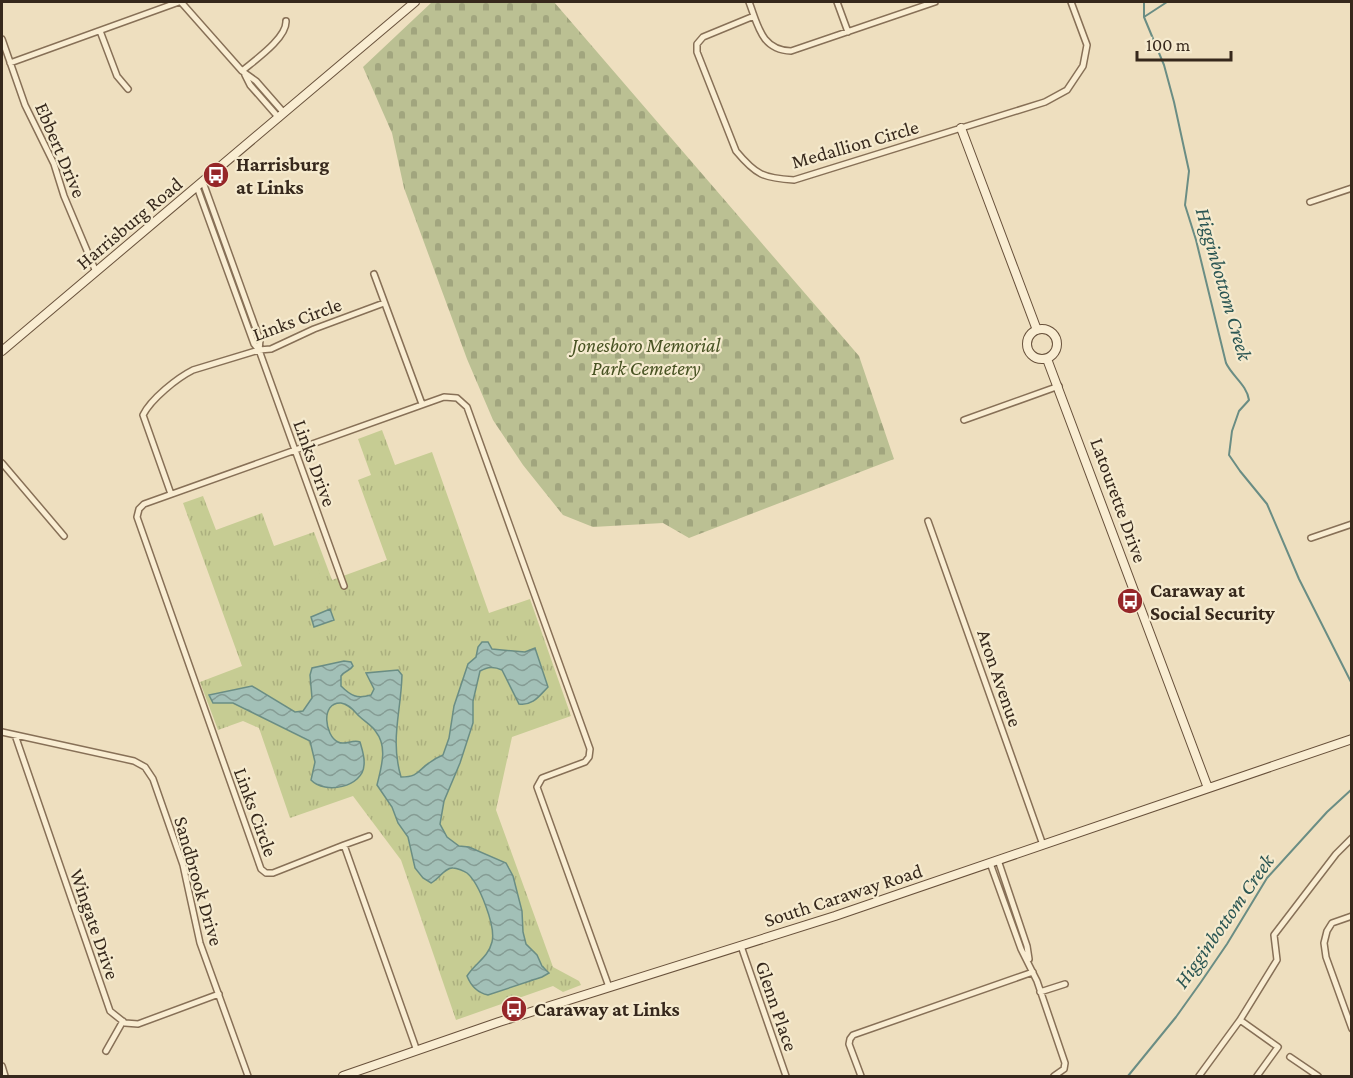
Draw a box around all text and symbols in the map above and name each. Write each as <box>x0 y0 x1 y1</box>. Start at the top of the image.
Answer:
scale bar <box>1137 24 1232 62</box>
text: 100 m <box>1146 35 1191 55</box>
street label: Ebbert Drive <box>31 99 91 201</box>
street label: Medallion Circle <box>789 115 921 173</box>
place label: Harrisburg at Links <box>236 153 329 198</box>
bus stop icon: Harrisburg at Links <box>201 160 231 190</box>
street label: Harrisburg Road <box>72 172 187 274</box>
water label: Higginbottom Creek <box>1191 205 1258 364</box>
street label: Links Circle <box>250 293 345 345</box>
park label: Jonesboro Memorial Park Cemetery <box>569 334 721 380</box>
street label: Links Drive <box>289 417 341 509</box>
street label: Latourette Drive <box>1086 435 1152 565</box>
place label: Caraway at Social Security <box>1150 579 1275 624</box>
bus stop icon: Caraway at Social Security <box>1115 586 1145 616</box>
street label: Aron Avenue <box>973 626 1027 730</box>
street label: Links Circle <box>230 765 282 860</box>
street label: Sandbrook Drive <box>170 814 228 948</box>
water label: Higginbottom Creek <box>1169 849 1280 993</box>
street label: South Caraway Road <box>761 859 926 932</box>
street label: Wingate Drive <box>65 866 124 983</box>
street label: Glenn Place <box>751 958 803 1054</box>
bus stop icon: Caraway at Links <box>499 994 529 1024</box>
place label: Caraway at Links <box>534 998 680 1020</box>

